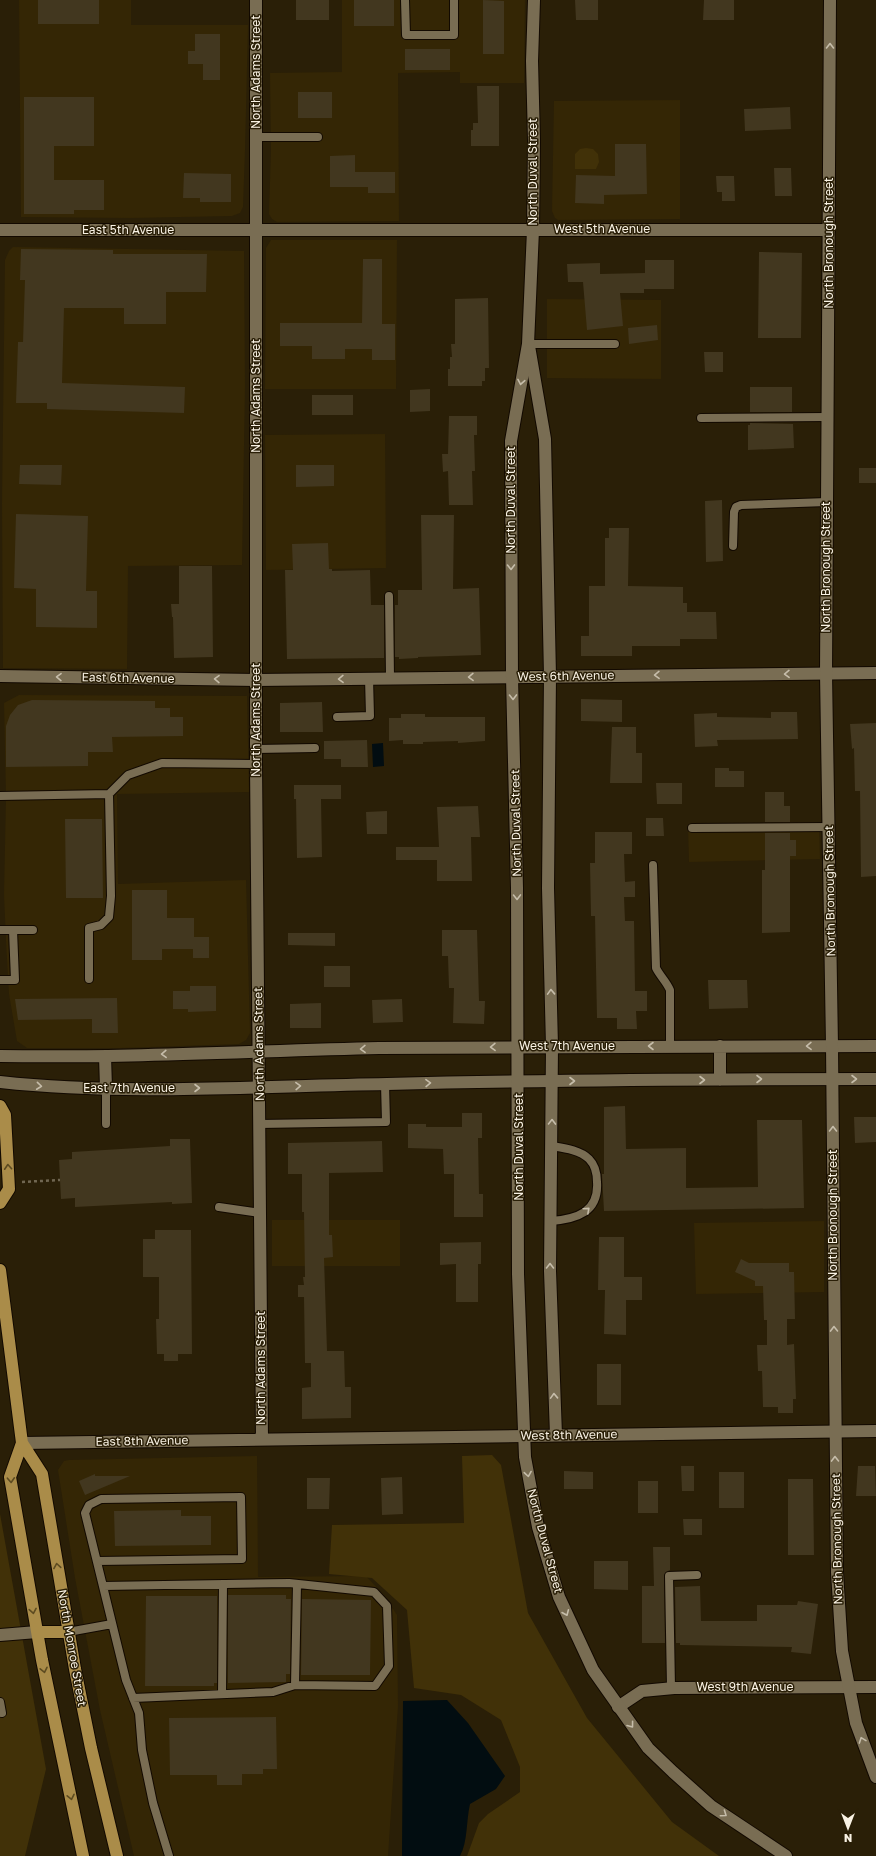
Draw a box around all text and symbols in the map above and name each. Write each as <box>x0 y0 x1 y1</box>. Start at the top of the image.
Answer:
street label: North Adams Street <box>248 15 263 129</box>
one-way arrow <box>826 43 834 49</box>
street label: North Duval Street <box>525 118 540 226</box>
street label: North Bronough Street <box>821 177 836 309</box>
street label: West 5th Avenue <box>554 221 650 236</box>
street label: East 5th Avenue <box>82 222 174 237</box>
street label: North Adams Street <box>248 339 263 453</box>
one-way arrow <box>518 379 526 385</box>
street label: North Duval Street <box>503 446 518 554</box>
street label: North Bronough Street <box>818 501 833 633</box>
one-way arrow <box>507 564 515 570</box>
street label: North Adams Street <box>248 663 263 777</box>
street label: West 6th Avenue <box>517 667 615 684</box>
street label: East 6th Avenue <box>81 669 175 686</box>
one-way arrow <box>784 670 790 678</box>
one-way arrow <box>654 671 660 679</box>
one-way arrow <box>56 673 62 681</box>
one-way arrow <box>468 673 474 681</box>
one-way arrow <box>338 674 344 683</box>
one-way arrow <box>214 675 220 683</box>
one-way arrow <box>509 694 517 700</box>
street label: North Duval Street <box>507 769 524 877</box>
street label: North Bronough Street <box>821 825 838 957</box>
one-way arrow <box>513 894 521 900</box>
street label: North Adams Street <box>250 987 267 1101</box>
one-way arrow <box>547 989 555 995</box>
street label: West 7th Avenue <box>519 1038 615 1053</box>
one-way arrow <box>490 1042 496 1051</box>
one-way arrow <box>648 1042 654 1050</box>
one-way arrow <box>806 1042 812 1050</box>
one-way arrow <box>360 1045 366 1053</box>
one-way arrow <box>161 1050 167 1058</box>
one-way arrow <box>756 1075 762 1083</box>
one-way arrow <box>851 1075 857 1083</box>
one-way arrow <box>699 1076 705 1084</box>
one-way arrow <box>569 1077 575 1085</box>
one-way arrow <box>425 1079 431 1087</box>
street label: East 7th Avenue <box>83 1080 175 1095</box>
one-way arrow <box>36 1081 42 1090</box>
one-way arrow <box>295 1082 301 1091</box>
one-way arrow <box>194 1084 200 1092</box>
street label: North Duval Street <box>511 1093 526 1201</box>
one-way arrow <box>548 1119 556 1125</box>
one-way arrow <box>829 1126 837 1132</box>
street label: North Bronough Street <box>825 1149 840 1281</box>
one-way arrow <box>4 1164 12 1170</box>
one-way arrow <box>582 1207 590 1214</box>
one-way arrow <box>546 1263 554 1269</box>
street label: North Adams Street <box>253 1311 268 1425</box>
one-way arrow <box>830 1326 838 1332</box>
one-way arrow <box>550 1393 559 1399</box>
street label: West 8th Avenue <box>520 1426 618 1443</box>
street label: East 8th Avenue <box>95 1432 189 1449</box>
one-way arrow <box>831 1456 839 1462</box>
one-way arrow <box>523 1471 532 1477</box>
street label: North Bronough Street <box>828 1473 845 1605</box>
one-way arrow <box>7 1477 16 1483</box>
street label: North Duval Street <box>524 1487 567 1595</box>
one-way arrow <box>53 1563 62 1569</box>
street label: North Monroe Street <box>55 1588 90 1708</box>
one-way arrow <box>28 1607 37 1614</box>
one-way arrow <box>561 1609 569 1616</box>
one-way arrow <box>39 1667 48 1673</box>
street label: West 9th Avenue <box>697 1679 794 1694</box>
one-way arrow <box>626 1720 633 1727</box>
one-way arrow <box>859 1737 867 1744</box>
one-way arrow <box>67 1794 75 1801</box>
north arrow <box>828 1808 868 1848</box>
one-way arrow <box>720 1809 727 1817</box>
text: N <box>844 1832 852 1845</box>

